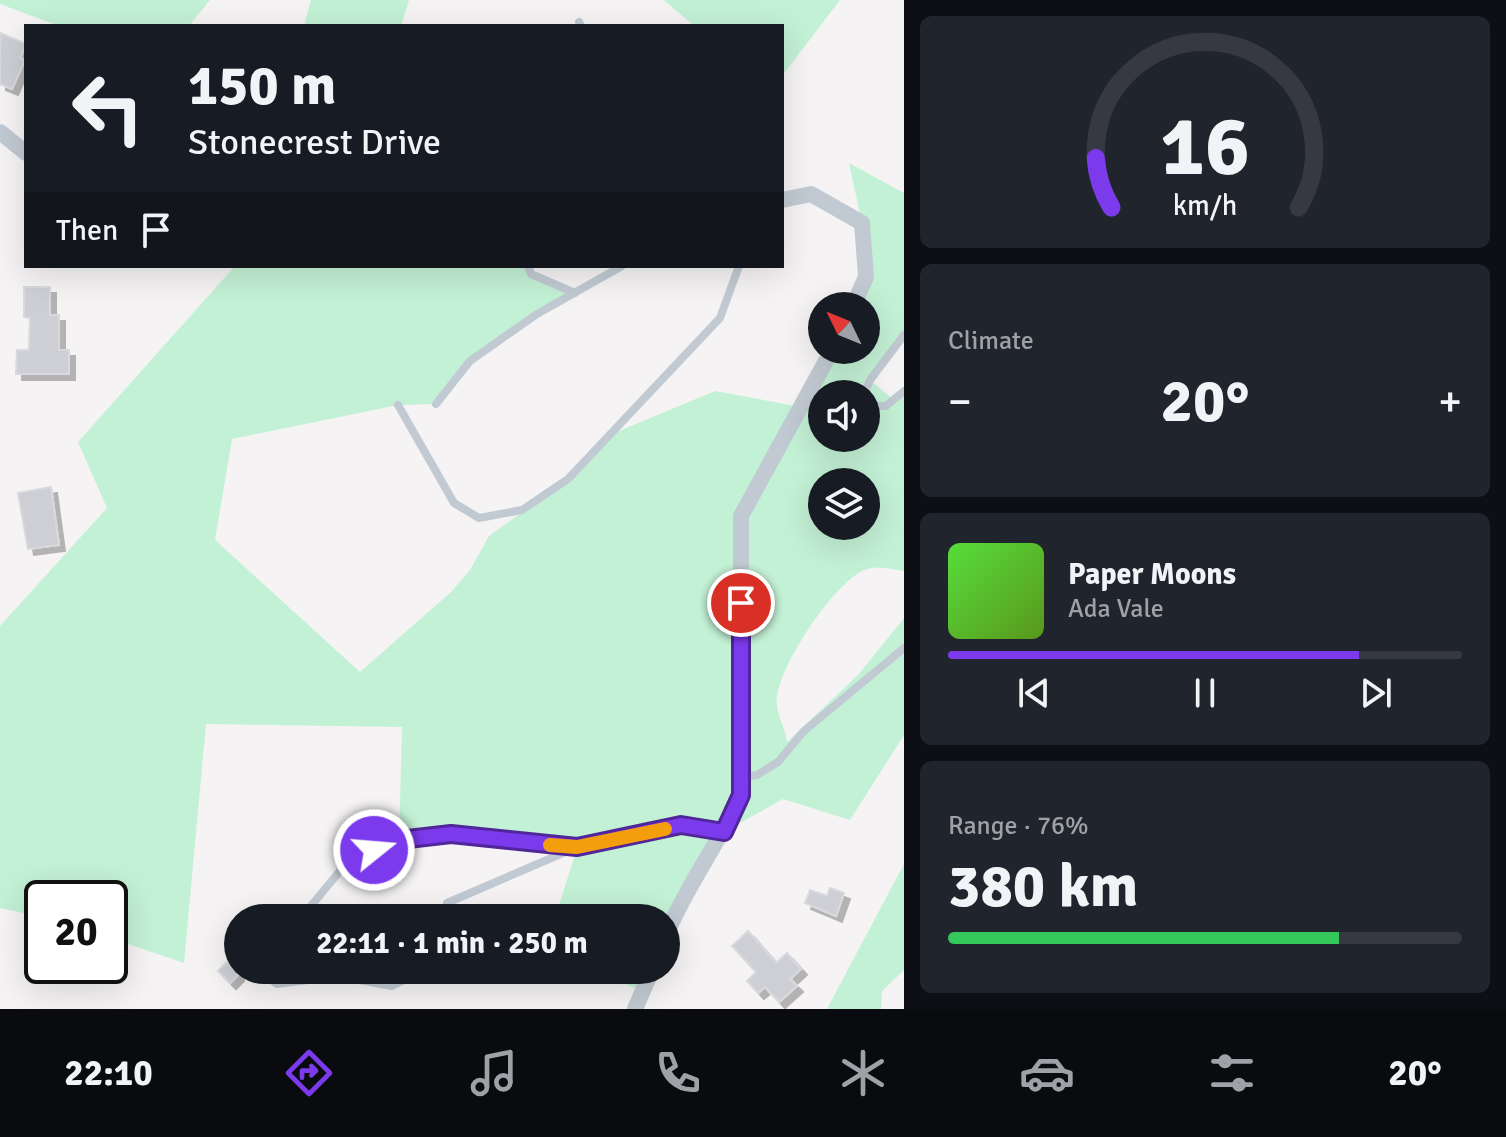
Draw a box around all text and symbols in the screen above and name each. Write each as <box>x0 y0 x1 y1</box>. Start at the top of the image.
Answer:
text: 150 m <box>188 51 336 120</box>
icon: left <box>56 56 160 160</box>
text: 16 <box>1160 96 1250 198</box>
text: Stonecrest Drive <box>188 120 441 165</box>
text: km/h <box>1173 188 1237 223</box>
icon: arrive <box>134 208 178 252</box>
text: Then <box>56 212 118 249</box>
north arrow <box>808 292 880 364</box>
map controls <box>808 292 880 540</box>
text: Climate <box>948 325 1034 357</box>
text: 20° <box>1161 365 1249 439</box>
text: − <box>948 375 972 429</box>
text: + <box>1438 375 1462 429</box>
button: sound <box>808 380 880 452</box>
button: layers <box>808 468 880 540</box>
text: Paper Moons <box>1068 556 1236 593</box>
pin <box>707 569 775 637</box>
icon: arrive <box>719 581 763 625</box>
text: Ada Vale <box>1068 593 1164 625</box>
icon: previous <box>1012 671 1056 715</box>
icon: pause <box>1183 671 1227 715</box>
icon: next <box>1354 671 1398 715</box>
position arrow <box>332 808 416 892</box>
text: Range · 76% <box>948 810 1089 842</box>
text: 380 km <box>948 850 1138 924</box>
speed limit sign: 20 <box>24 880 128 984</box>
text: 22:11 · 1 min · 250 m <box>316 925 588 962</box>
icon: directions <box>281 1045 337 1101</box>
icon: music <box>466 1045 522 1101</box>
icon: phone <box>650 1045 706 1101</box>
icon: climate <box>835 1045 891 1101</box>
icon: car <box>1019 1045 1075 1101</box>
icon: filters <box>1204 1045 1260 1101</box>
text: 22:10 <box>64 1051 153 1096</box>
text: 20° <box>1388 1051 1442 1096</box>

